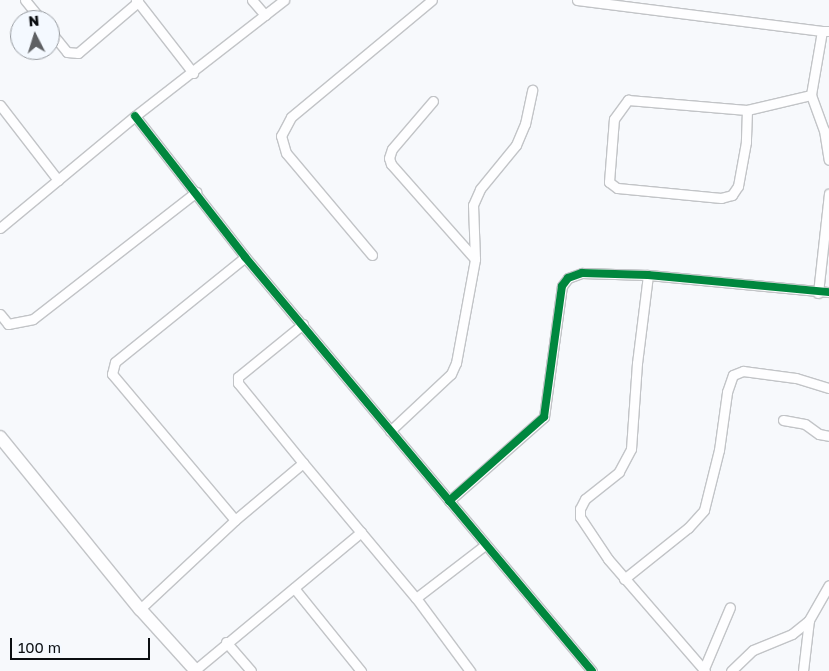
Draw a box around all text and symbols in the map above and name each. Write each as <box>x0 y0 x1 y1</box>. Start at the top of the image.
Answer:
north arrow <box>10 10 60 60</box>
text: N <box>28 12 40 29</box>
scale bar <box>12 628 152 660</box>
text: 100 m <box>18 638 61 656</box>

